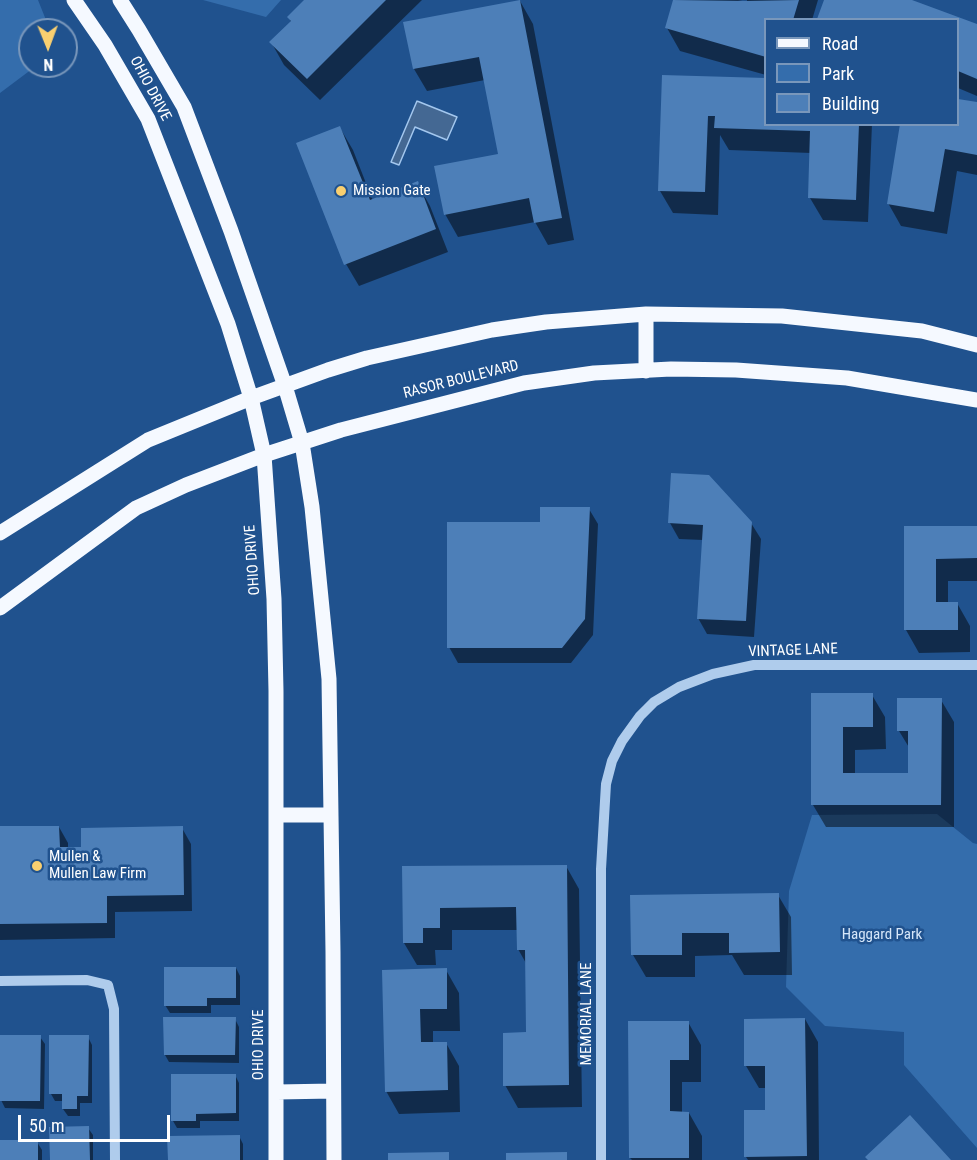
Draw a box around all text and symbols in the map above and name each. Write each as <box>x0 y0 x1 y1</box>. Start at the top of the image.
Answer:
north arrow <box>18 18 78 78</box>
legend <box>764 18 959 126</box>
text: Road <box>822 33 858 54</box>
street label: OHIO DRIVE <box>125 54 175 124</box>
text: N <box>43 55 53 74</box>
text: Park <box>822 63 854 84</box>
text: Building <box>822 93 879 114</box>
place label: Mission Gate <box>353 182 431 200</box>
marker: Mission Gate <box>334 184 348 198</box>
street label: RASOR BOULEVARD <box>402 357 520 403</box>
street label: OHIO DRIVE <box>242 524 264 596</box>
street label: VINTAGE LANE <box>748 640 838 662</box>
place label: Mullen & Mullen Law Firm <box>49 848 146 883</box>
marker: Mullen & Mullen Law Firm <box>30 859 44 873</box>
park label: Haggard Park <box>842 926 922 944</box>
street label: MEMORIAL LANE <box>578 963 596 1065</box>
street label: OHIO DRIVE <box>250 1010 268 1080</box>
scale bar <box>21 1103 172 1141</box>
text: 50 m <box>29 1115 64 1136</box>

